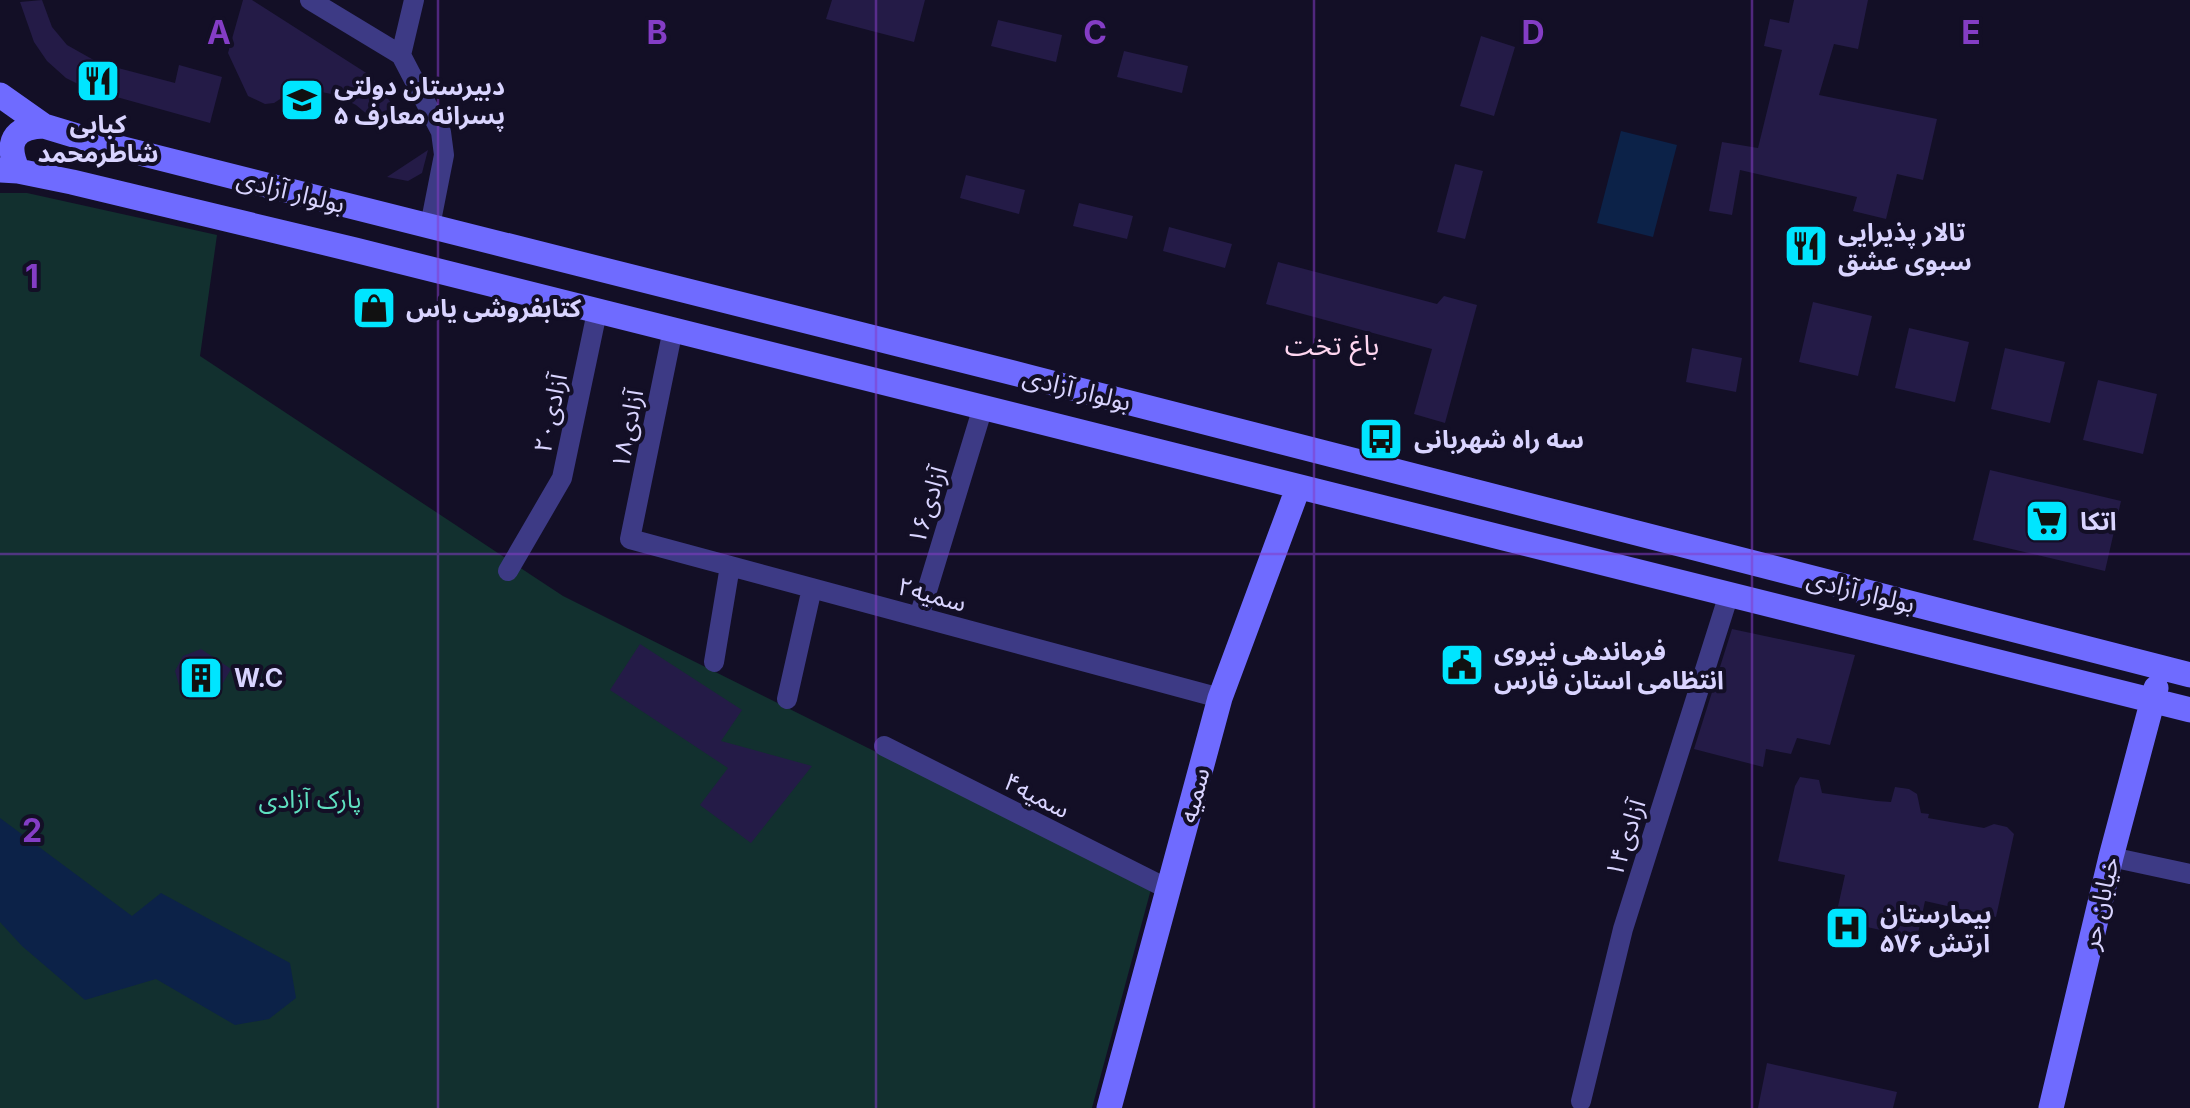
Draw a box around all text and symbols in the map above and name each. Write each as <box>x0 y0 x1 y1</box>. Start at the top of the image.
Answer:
text: A <box>207 13 231 52</box>
text: B <box>646 13 668 52</box>
text: C <box>1083 13 1107 52</box>
text: D <box>1521 13 1545 52</box>
text: E <box>1961 13 1981 52</box>
restaurant icon: کبابی شاطرمحمد <box>75 58 121 104</box>
place label: دبیرستان دولتی پسرانه معارف ۵ <box>334 71 505 132</box>
school or university icon: دبیرستان دولتی پسرانه معارف ۵ <box>279 77 325 123</box>
place label: کبابی شاطرمحمد <box>37 109 159 168</box>
street label: بولوار آزادی <box>234 163 348 219</box>
place label: تالار پذیرایی سبوی عشق <box>1838 217 1972 277</box>
restaurant icon: تالار پذیرایی سبوی عشق <box>1783 223 1829 269</box>
text: 1 <box>25 257 39 296</box>
shop icon: کتابفروشی یاس <box>351 285 397 331</box>
place label: کتابفروشی یاس <box>406 293 582 323</box>
district label: باغ تخت <box>1285 328 1379 366</box>
street label: بولوار آزادی <box>1020 361 1134 417</box>
street label: آزادی۲۰ <box>527 369 573 455</box>
street label: آزادی۱۸ <box>605 385 650 471</box>
bus stop icon: سه راه شهربانی <box>1358 416 1404 462</box>
place label: سه راه شهربانی <box>1414 424 1584 454</box>
street label: آزادی۱۶ <box>901 461 954 548</box>
supermarket icon: اتکا <box>2024 498 2070 544</box>
place label: اتکا <box>2080 506 2116 536</box>
street label: بولوار آزادی <box>1804 563 1918 619</box>
street label: ۲سمیه <box>894 570 970 618</box>
place label: فرماندهی نیروی انتظامی استان فارس <box>1494 636 1724 695</box>
public building icon: فرماندهی نیروی انتظامی استان فارس <box>1439 642 1485 688</box>
building icon: W.C <box>178 655 224 701</box>
place label: W.C <box>234 663 283 693</box>
street label: سمیه <box>1172 764 1216 826</box>
street label: سمیه۴ <box>999 766 1075 824</box>
park label: پارک آزادی <box>258 784 362 815</box>
street label: آزادی۱۴ <box>1598 794 1652 881</box>
text: 2 <box>22 811 42 850</box>
street label: خیابان حر <box>2075 854 2125 953</box>
place label: بیمارستان ۵۷۶ ارتش <box>1880 899 1992 958</box>
hospital icon: بیمارستان ۵۷۶ ارتش <box>1824 905 1870 951</box>

